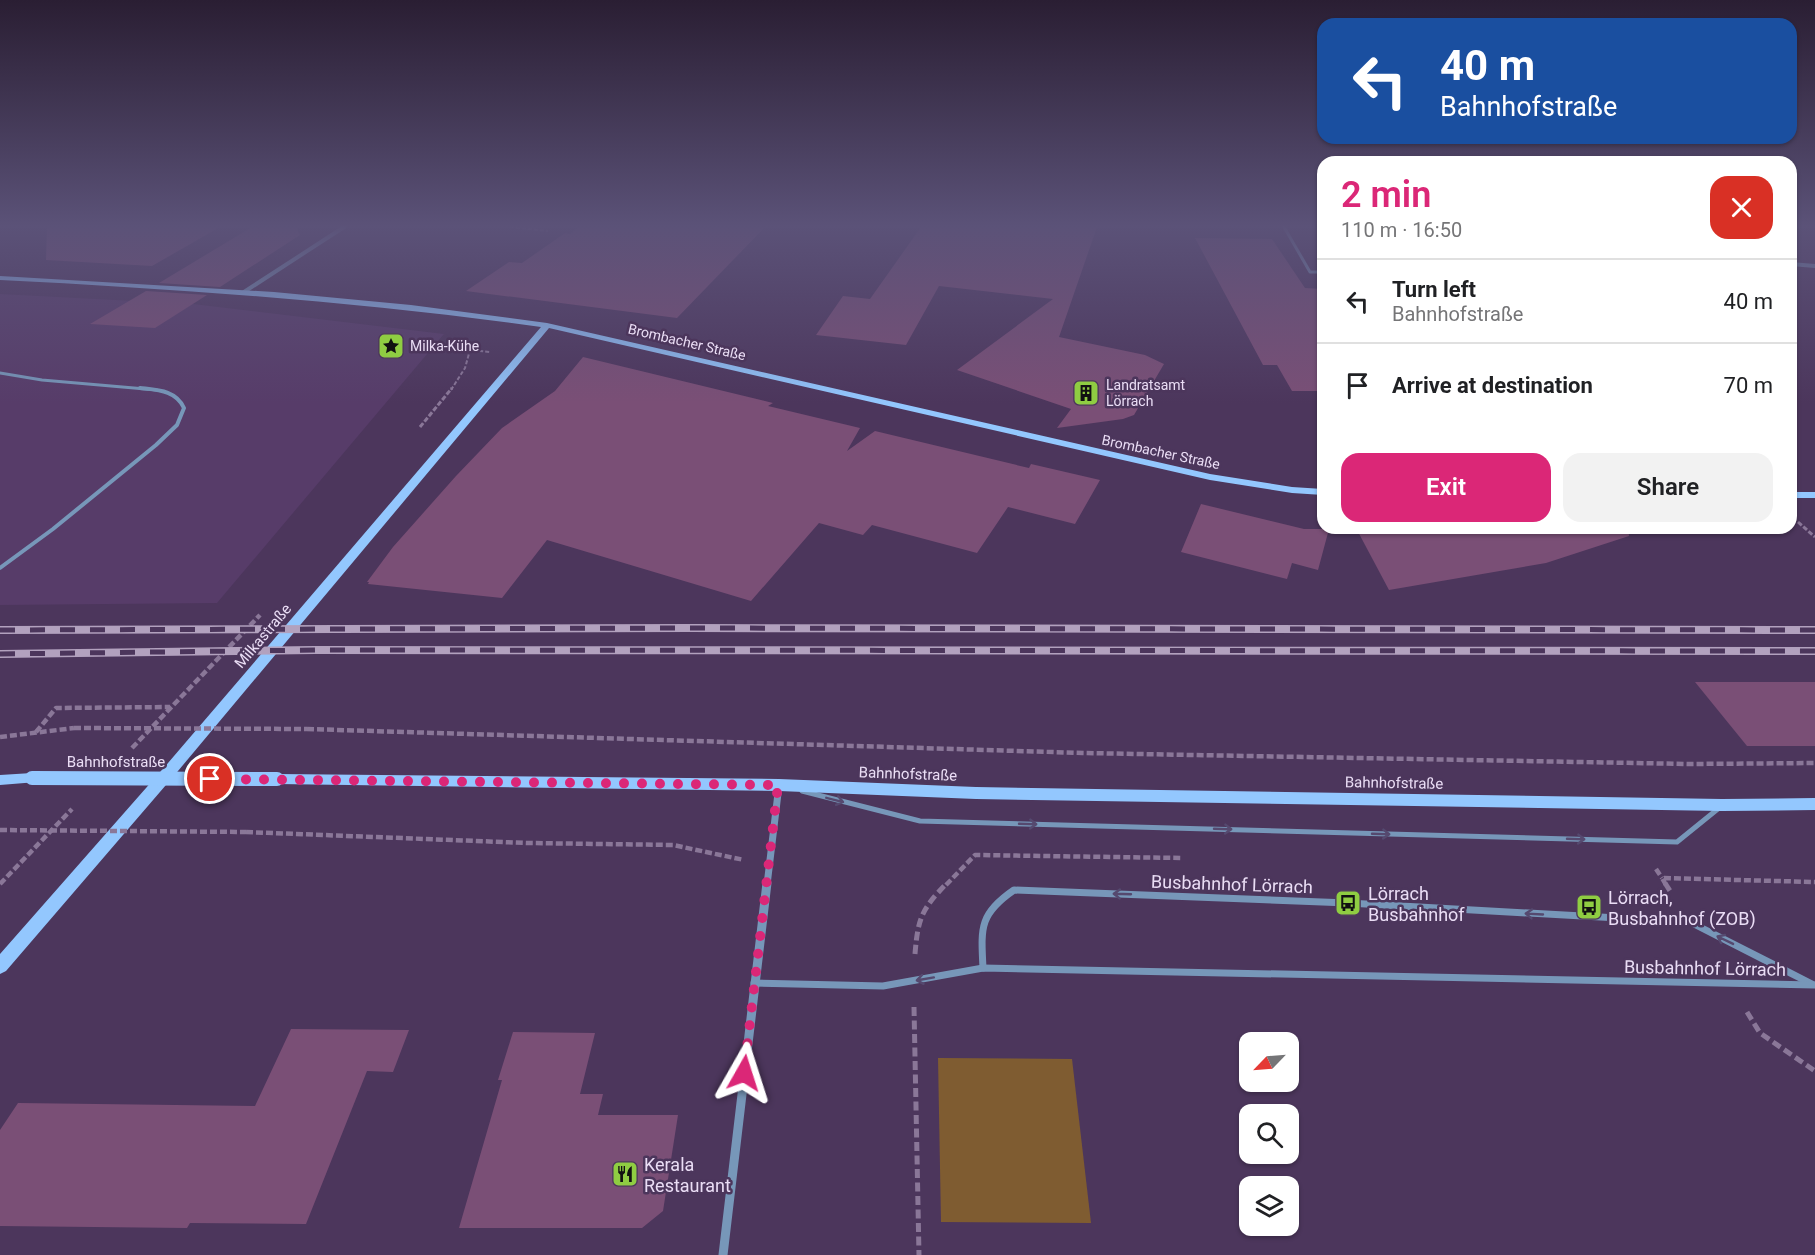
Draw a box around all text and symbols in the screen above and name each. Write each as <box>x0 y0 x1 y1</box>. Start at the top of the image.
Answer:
text: 40 m <box>1440 41 1535 90</box>
icon: left <box>1341 42 1419 120</box>
text: Bahnhofstraße <box>1440 91 1617 123</box>
text: 2 min <box>1341 174 1431 216</box>
button: close <box>1710 176 1773 239</box>
text: 110 m · 16:50 <box>1341 218 1462 242</box>
text: Turn left <box>1392 277 1476 302</box>
icon: left <box>1341 285 1374 318</box>
text: 40 m <box>1724 289 1773 314</box>
text: Bahnhofstraße <box>1392 302 1523 326</box>
street label: Brombacher Straße <box>627 321 747 363</box>
place icon: Milka-Kühe <box>376 331 406 361</box>
place label: Milka-Kühe <box>410 338 479 354</box>
icon: arrive <box>1341 369 1374 402</box>
text: Arrive at destination <box>1392 373 1593 398</box>
text: 70 m <box>1724 373 1773 398</box>
place label: Landratsamt Lörrach <box>1106 377 1186 409</box>
building icon: Landratsamt Lörrach <box>1071 378 1101 408</box>
street label: Brombacher Straße <box>1100 432 1222 472</box>
button: Exit <box>1341 453 1551 522</box>
button: Share <box>1563 453 1773 522</box>
street label: Milkastraße <box>231 600 295 672</box>
street label: Bahnhofstraße <box>67 753 165 771</box>
pin <box>184 753 235 804</box>
icon: arrive <box>193 762 226 795</box>
street label: Bahnhofstraße <box>858 763 958 785</box>
street label: Bahnhofstraße <box>1345 773 1443 793</box>
one-way arrow <box>825 794 844 806</box>
one-way arrow <box>1017 818 1037 830</box>
one-way arrow <box>1212 824 1232 835</box>
one-way arrow <box>1370 828 1390 839</box>
one-way arrow <box>1565 833 1585 845</box>
street label: Busbahnhof Lörrach <box>1151 871 1313 897</box>
place label: Lörrach Busbahnhof <box>1368 883 1465 925</box>
place label: Lörrach, Busbahnhof (ZOB) <box>1608 887 1756 930</box>
bus stop icon: Lörrach Busbahnhof <box>1333 888 1363 918</box>
one-way arrow <box>1112 889 1132 900</box>
bus stop icon: Lörrach, Busbahnhof (ZOB) <box>1574 892 1604 922</box>
one-way arrow <box>1525 908 1545 919</box>
one-way arrow <box>1717 934 1734 946</box>
street label: Busbahnhof Lörrach <box>1624 956 1786 980</box>
one-way arrow <box>916 974 936 985</box>
north arrow <box>1239 1032 1299 1092</box>
map controls <box>1239 1032 1299 1236</box>
position arrow <box>712 1041 776 1105</box>
button: search <box>1239 1104 1299 1164</box>
place label: Kerala Restaurant <box>644 1154 731 1196</box>
restaurant icon: Kerala Restaurant <box>610 1159 640 1189</box>
button: layers <box>1239 1176 1299 1236</box>

